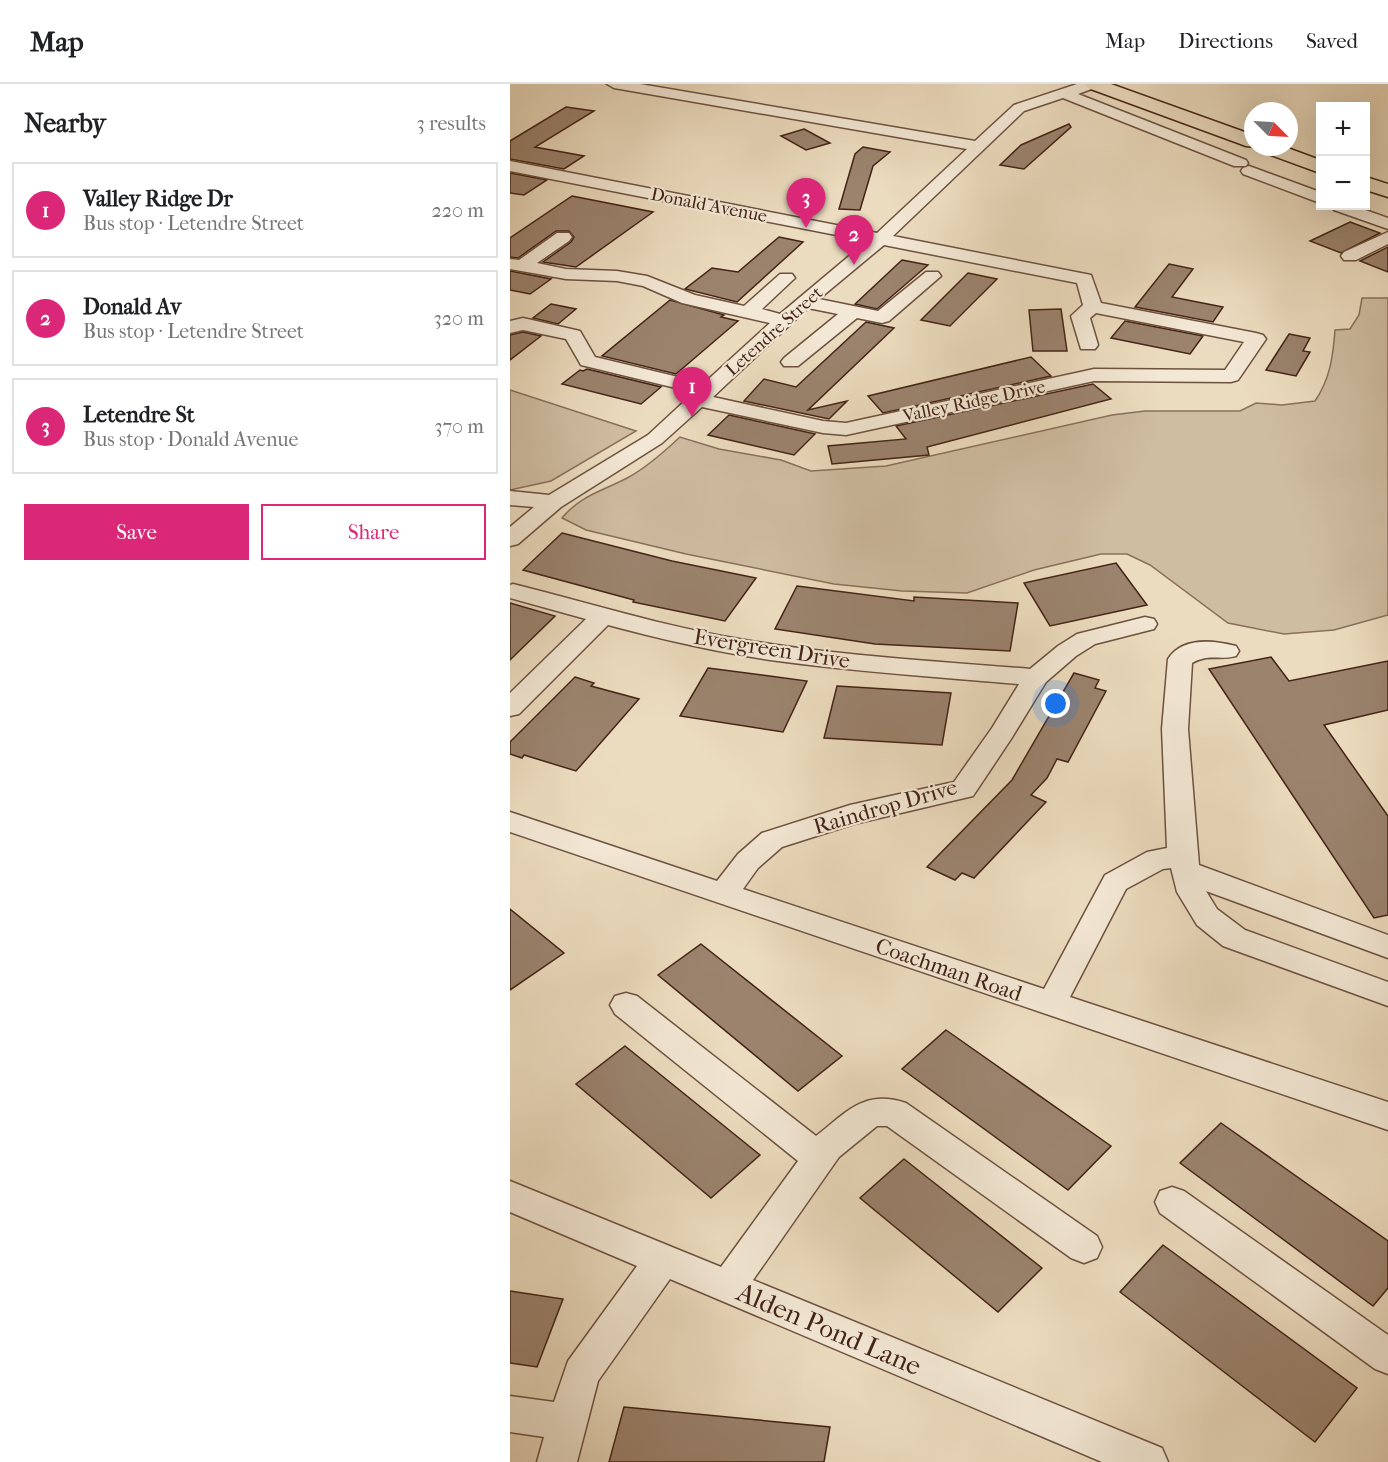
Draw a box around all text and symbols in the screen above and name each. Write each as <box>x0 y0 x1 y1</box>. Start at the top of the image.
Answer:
text: Map <box>30 25 84 58</box>
text: Map <box>1105 29 1145 53</box>
text: Directions <box>1178 29 1273 53</box>
text: Saved <box>1306 29 1358 53</box>
north arrow <box>1244 102 1298 156</box>
map controls <box>1316 102 1370 210</box>
button: + <box>1316 102 1370 156</box>
text: Nearby <box>24 108 106 139</box>
text: 3 results <box>417 112 486 135</box>
button: − <box>1316 156 1370 210</box>
pin: 3 <box>786 178 826 228</box>
street label: Donald Avenue <box>649 184 769 227</box>
text: Valley Ridge Dr <box>83 186 233 212</box>
text: 1 <box>42 199 49 222</box>
text: 220 m <box>431 199 484 222</box>
text: Bus stop · Letendre Street <box>83 212 304 235</box>
pin: 2 <box>834 216 874 265</box>
street label: Letendre Street <box>722 282 828 380</box>
text: Donald Av <box>83 294 181 320</box>
text: 2 <box>40 307 51 330</box>
text: 320 m <box>434 307 484 330</box>
text: Bus stop · Letendre Street <box>83 320 304 343</box>
pin: 1 <box>672 368 711 417</box>
street label: Valley Ridge Drive <box>900 376 1047 427</box>
text: Letendre St <box>83 402 195 428</box>
text: 3 <box>41 415 50 438</box>
text: 370 m <box>434 415 484 438</box>
text: Bus stop · Donald Avenue <box>83 428 298 451</box>
button: Save <box>24 504 249 560</box>
button: Share <box>261 504 486 560</box>
street label: Evergreen Drive <box>692 624 852 674</box>
your location <box>1041 689 1070 718</box>
street label: Raindrop Drive <box>810 774 960 840</box>
street label: Coachman Road <box>872 933 1026 1007</box>
street label: Alden Pond Lane <box>731 1275 926 1382</box>

